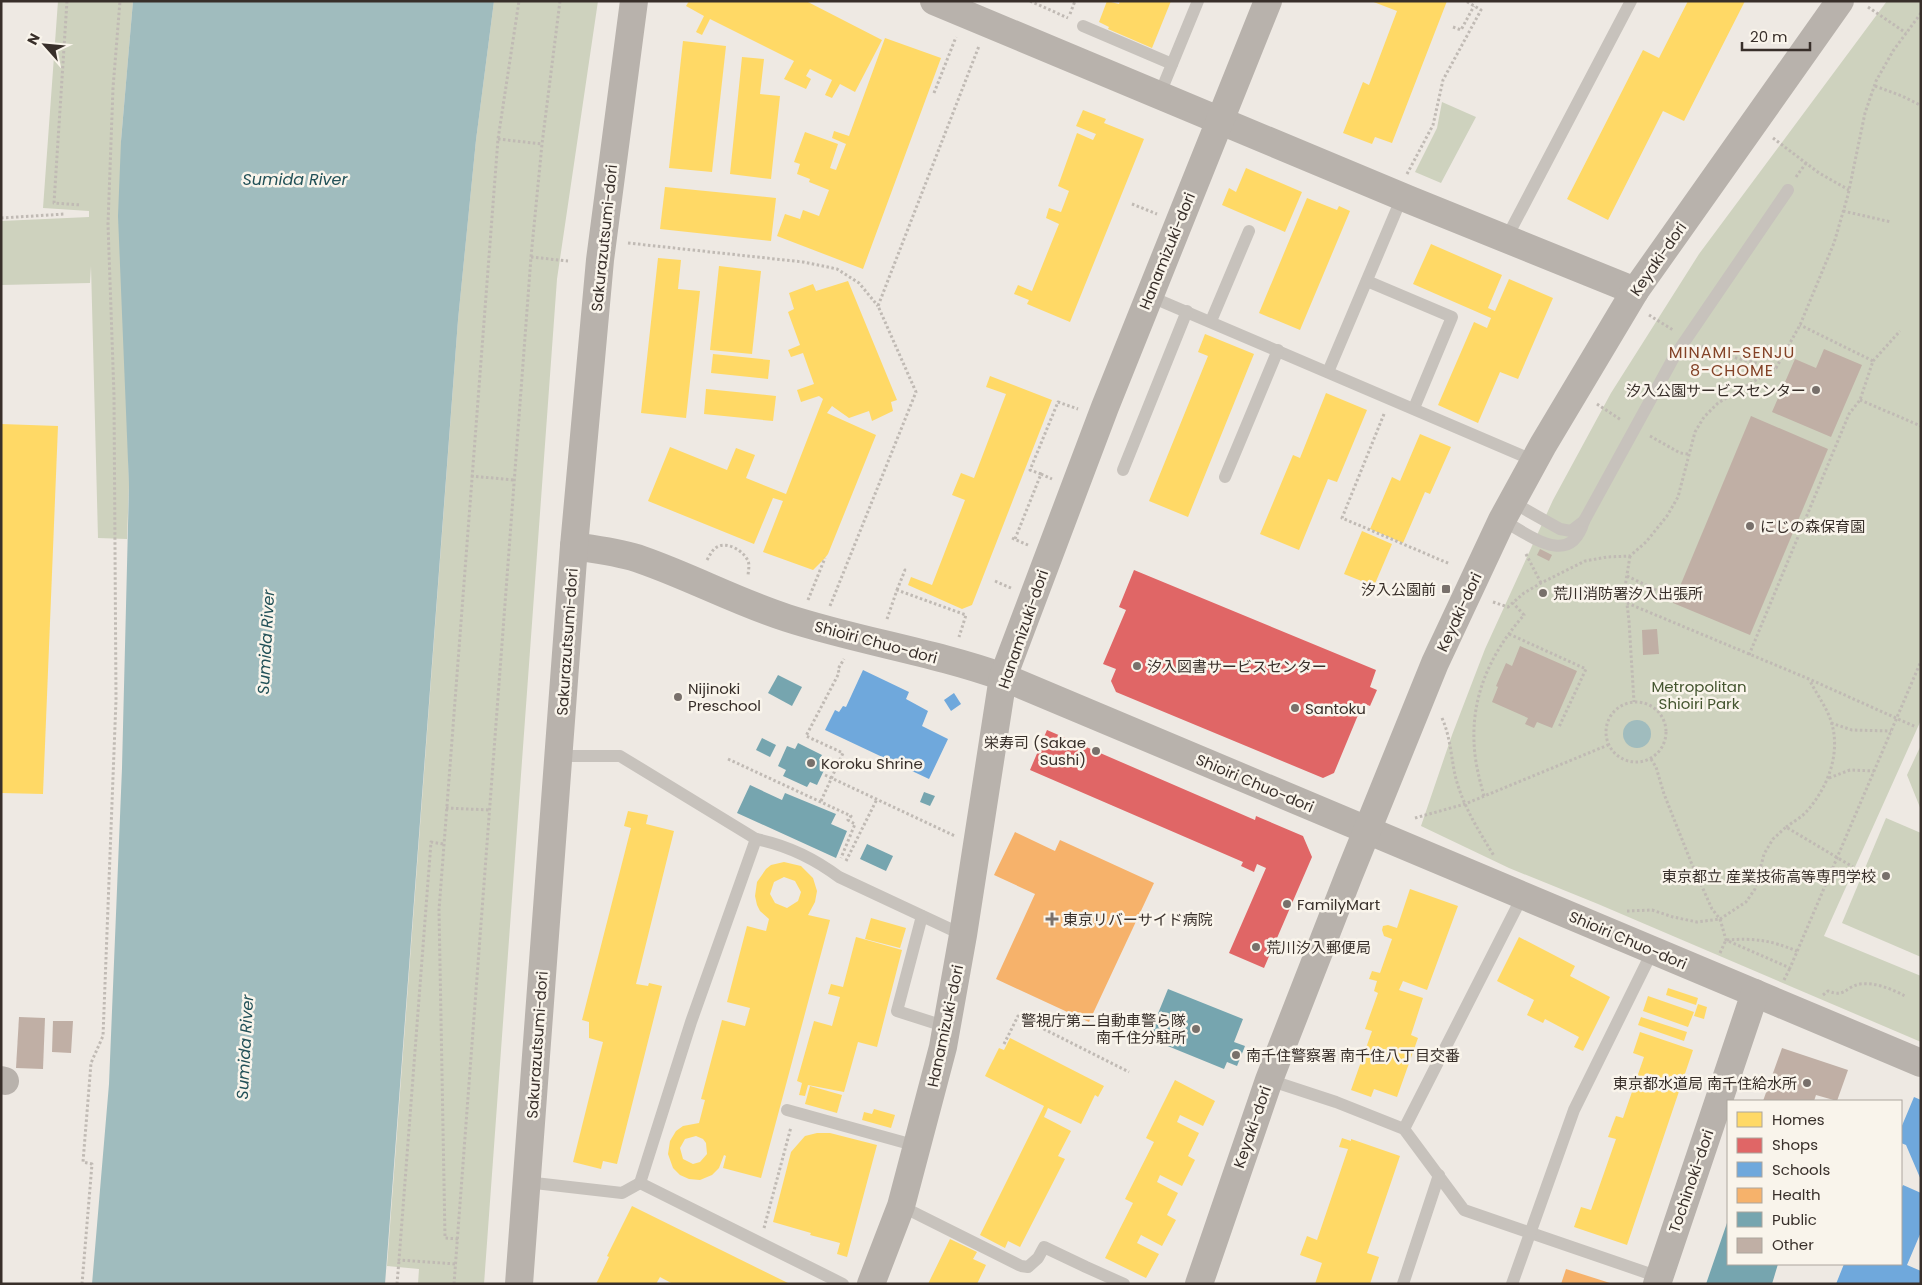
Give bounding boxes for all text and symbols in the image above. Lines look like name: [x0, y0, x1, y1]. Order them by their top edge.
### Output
north arrow: [20, 20, 70, 70]
scale bar: [1742, 20, 1810, 52]
text: 20 m: [1750, 26, 1788, 47]
text: N: [22, 30, 45, 48]
street label: Sakurazutsumi-dori: [586, 163, 622, 313]
water label: Sumida River: [243, 168, 348, 191]
street label: Hanamizuki-dori: [1134, 189, 1200, 313]
street label: Keyaki-dori: [1625, 218, 1691, 300]
district label: MINAMI-SENJU 8-CHOME: [1669, 341, 1795, 382]
place label: 汐入公園サービスセンター: [1626, 380, 1806, 401]
marker: 汐入公園サービスセンター: [1810, 384, 1822, 396]
place label: にじの森保育園: [1760, 516, 1865, 537]
marker: にじの森保育園: [1744, 520, 1756, 532]
street label: Hanamizuki-dori: [993, 567, 1053, 691]
street label: Sakurazutsumi-dori: [551, 568, 583, 716]
street label: Keyaki-dori: [1431, 569, 1487, 655]
place label: 汐入公園前: [1361, 579, 1436, 600]
marker: 汐入公園前: [1440, 583, 1452, 595]
place label: 荒川消防署汐入出張所: [1553, 583, 1703, 604]
marker: 荒川消防署汐入出張所: [1537, 587, 1549, 599]
water label: Sumida River: [252, 588, 280, 695]
street label: Shioiri Chuo-dori: [812, 616, 940, 668]
place label: 汐入図書サービスセンター: [1147, 656, 1327, 677]
marker: 汐入図書サービスセンター: [1131, 660, 1143, 672]
park label: Metropolitan Shioiri Park: [1651, 676, 1747, 714]
place label: Nijinoki Preschool: [688, 678, 761, 716]
marker: Nijinoki Preschool: [672, 691, 684, 703]
place label: Santoku: [1305, 698, 1366, 719]
marker: Santoku: [1289, 702, 1301, 714]
place label: 栄寿司 (Sakae Sushi): [984, 732, 1086, 770]
marker: 栄寿司 (Sakae Sushi): [1090, 745, 1102, 757]
street label: Shioiri Chuo-dori: [1193, 749, 1317, 817]
place label: Koroku Shrine: [821, 753, 923, 774]
marker: Koroku Shrine: [805, 757, 817, 769]
place label: 東京都立 産業技術高等専門学校: [1662, 866, 1876, 887]
marker: 東京都立 産業技術高等専門学校: [1880, 870, 1892, 882]
place label: FamilyMart: [1297, 894, 1380, 915]
marker: FamilyMart: [1281, 898, 1293, 910]
street label: Shioiri Chuo-dori: [1566, 906, 1690, 974]
place label: 東京リバーサイド病院: [1063, 909, 1213, 930]
marker: 東京リバーサイド病院: [1045, 912, 1059, 926]
place label: 荒川汐入郵便局: [1266, 937, 1371, 958]
marker: 荒川汐入郵便局: [1250, 941, 1262, 953]
street label: Hanamizuki-dori: [922, 963, 968, 1089]
street label: Sakurazutsumi-dori: [521, 971, 553, 1119]
water label: Sumida River: [231, 993, 259, 1100]
place label: 警視庁第二自動車警ら隊 南千住分駐所: [1021, 1010, 1186, 1048]
marker: 警視庁第二自動車警ら隊 南千住分駐所: [1190, 1023, 1202, 1035]
place label: 南千住警察署 南千住八丁目交番: [1246, 1045, 1460, 1066]
marker: 南千住警察署 南千住八丁目交番: [1230, 1049, 1242, 1061]
place label: 東京都水道局 南千住給水所: [1613, 1073, 1797, 1094]
marker: 東京都水道局 南千住給水所: [1801, 1077, 1813, 1089]
street label: Keyaki-dori: [1228, 1083, 1276, 1171]
legend: [1727, 1100, 1902, 1265]
text: Homes: [1772, 1109, 1825, 1130]
street label: Tochinoki-dori: [1663, 1127, 1719, 1235]
text: Shops: [1772, 1134, 1818, 1155]
text: Schools: [1772, 1159, 1830, 1180]
text: Health: [1772, 1184, 1821, 1205]
text: Public: [1772, 1209, 1817, 1230]
text: Other: [1772, 1234, 1814, 1255]

